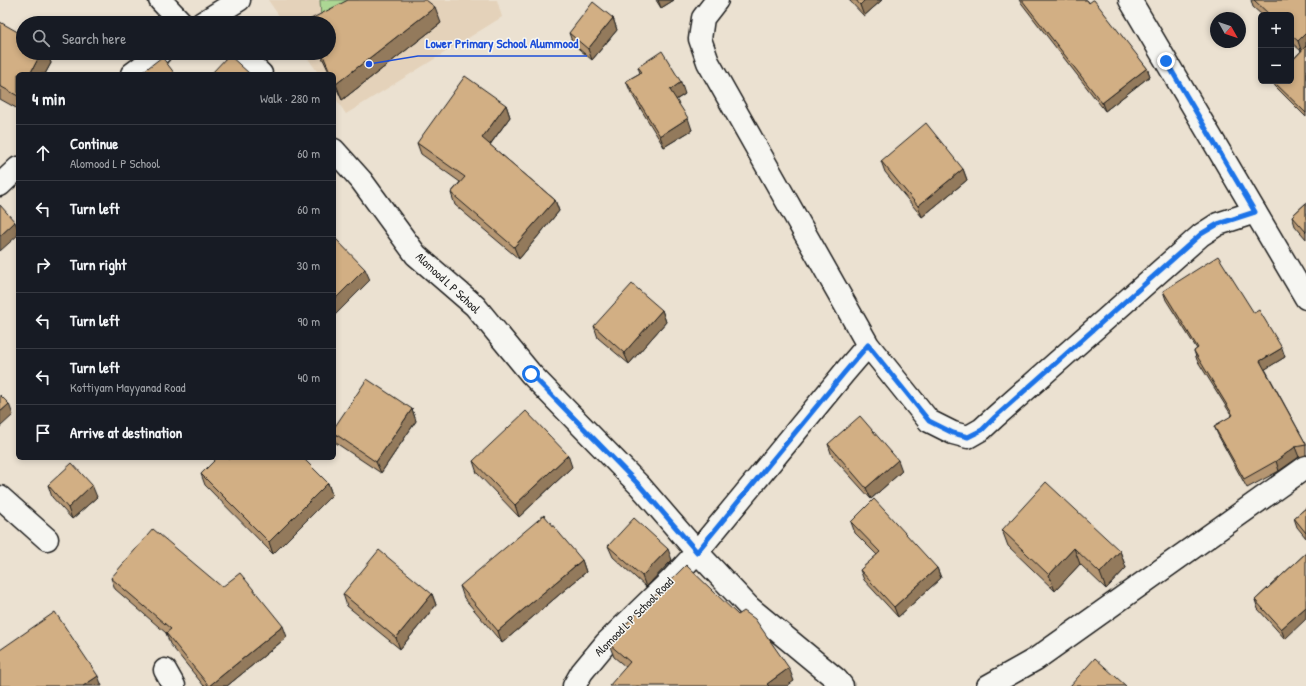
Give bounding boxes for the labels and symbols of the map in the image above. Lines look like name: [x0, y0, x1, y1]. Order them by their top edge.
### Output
north arrow: [1210, 12, 1246, 48]
callout: Lower Primary School Alummood: [418, 31, 587, 56]
text: Lower Primary School Alummood: [426, 34, 579, 53]
route end: [1157, 52, 1175, 70]
street label: Alomood L P School: [412, 248, 485, 318]
route start: [522, 365, 540, 383]
street label: Alomood L P School Road: [590, 573, 677, 660]

